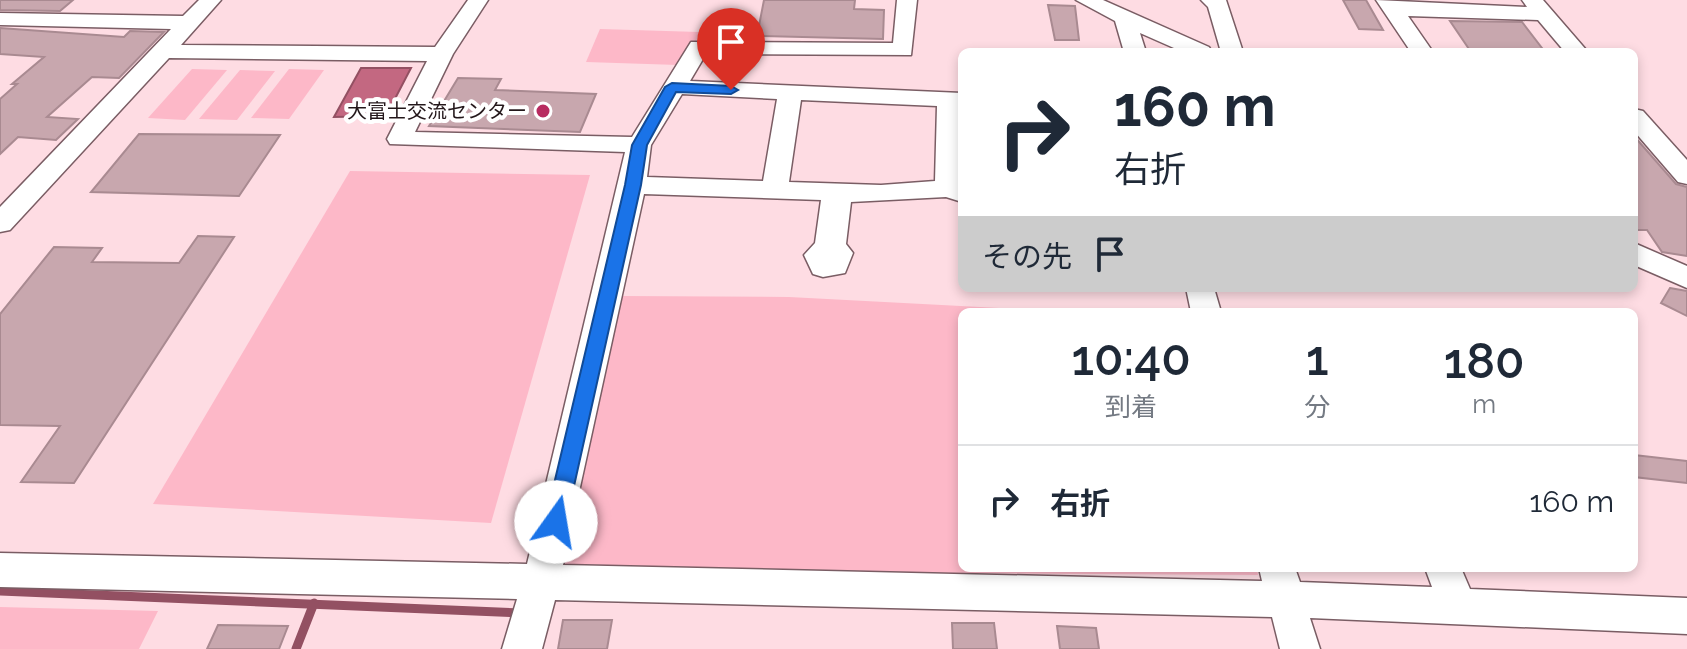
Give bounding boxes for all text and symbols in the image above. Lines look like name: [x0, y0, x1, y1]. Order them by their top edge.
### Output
pin: [697, 8, 765, 90]
icon: arrive: [709, 20, 753, 64]
text: 160 m: [1114, 73, 1276, 139]
icon: right: [982, 80, 1086, 184]
place label: 大富士交流センター: [347, 99, 527, 123]
marker: 大富士交流センター: [534, 102, 552, 120]
text: 右折: [1114, 148, 1186, 190]
icon: arrive: [1088, 232, 1132, 276]
text: その先: [982, 239, 1072, 274]
text: 10:40: [1071, 330, 1191, 386]
text: 1: [1306, 330, 1329, 386]
text: 180: [1444, 333, 1525, 389]
text: m: [1472, 389, 1496, 419]
text: 到着: [1105, 392, 1157, 422]
text: 分: [1304, 392, 1330, 422]
icon: right: [982, 479, 1026, 523]
position arrow: [514, 480, 598, 564]
text: 160 m: [1529, 484, 1614, 519]
text: 右折: [1050, 486, 1110, 521]

